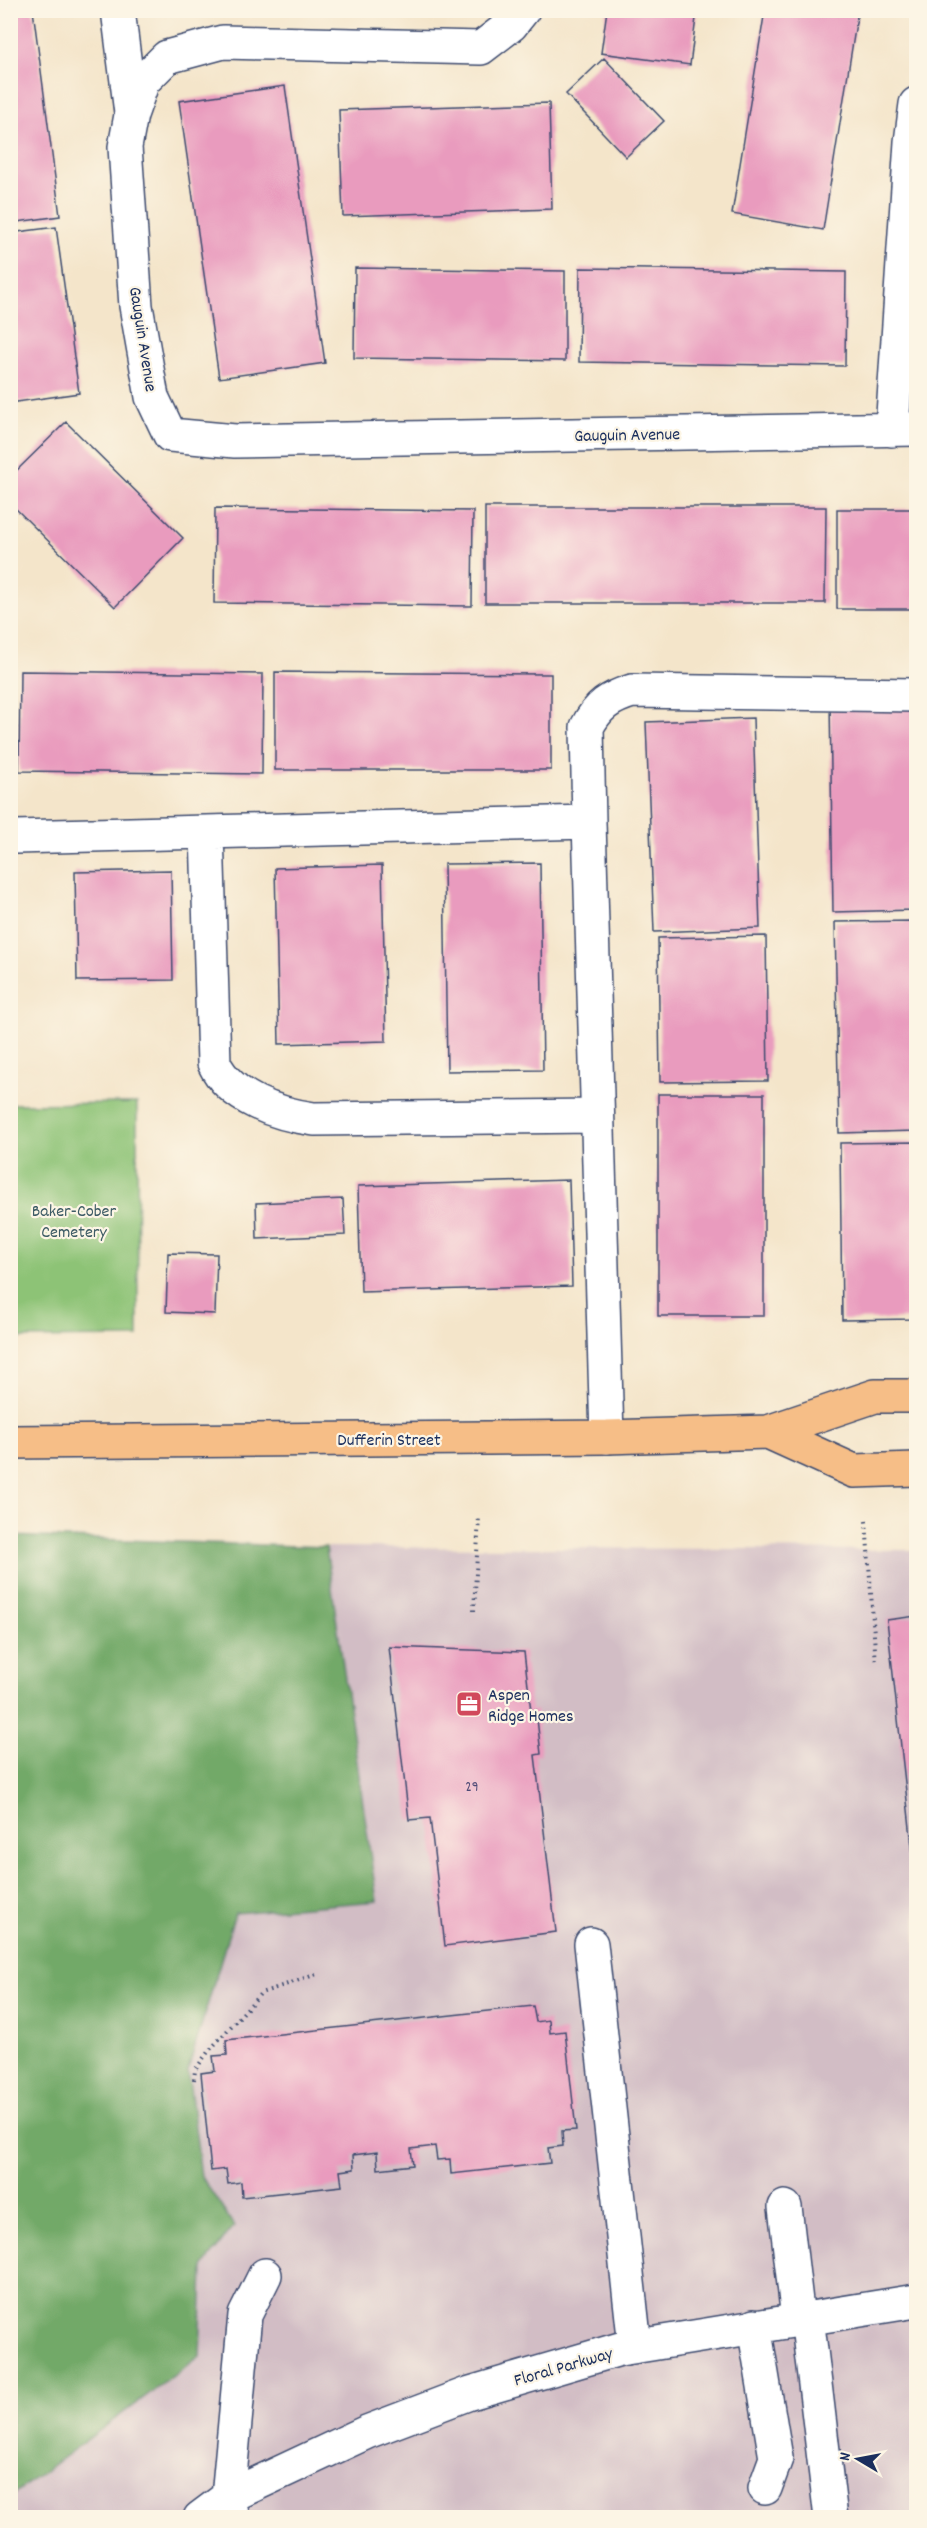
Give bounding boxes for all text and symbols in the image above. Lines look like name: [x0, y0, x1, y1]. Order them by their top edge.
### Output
street label: Gauguin Avenue: [121, 285, 162, 394]
street label: Gauguin Avenue: [574, 423, 680, 450]
park label: Baker-Cober Cemetery: [32, 1200, 117, 1246]
street label: Dufferin Street: [337, 1429, 441, 1454]
place label: Aspen Ridge Homes: [488, 1684, 574, 1730]
office icon: Aspen Ridge Homes: [454, 1689, 484, 1719]
house number: 29: [465, 1777, 479, 1799]
street label: Floral Parkway: [511, 2342, 617, 2394]
north arrow: [828, 2429, 888, 2489]
text: N: [834, 2451, 858, 2463]

